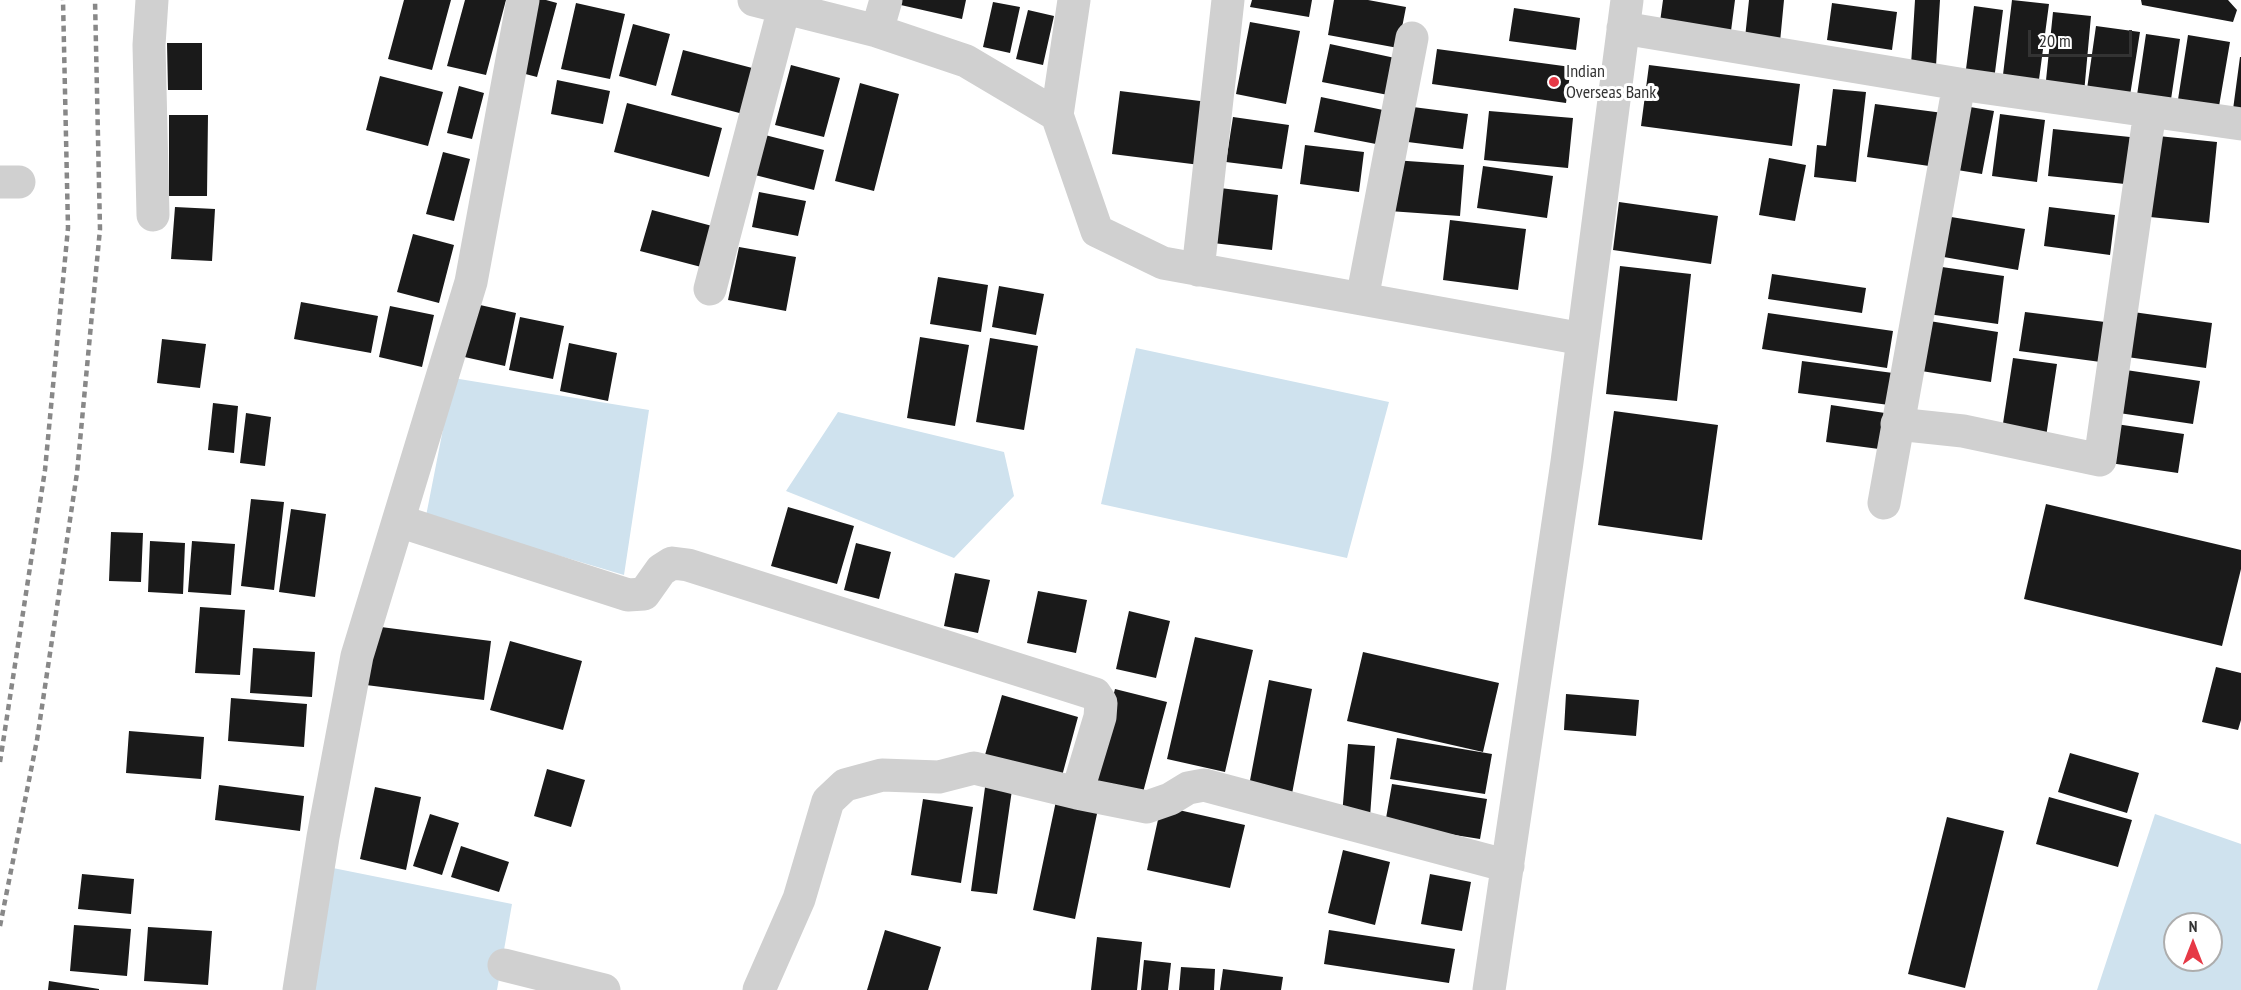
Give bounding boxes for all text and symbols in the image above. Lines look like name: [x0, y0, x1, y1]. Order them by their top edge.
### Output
scale bar: [2031, 18, 2134, 56]
text: 20 m: [2039, 29, 2071, 52]
place label: Indian Overseas Bank: [1566, 61, 1656, 104]
marker: Indian Overseas Bank: [1547, 75, 1561, 89]
north arrow: [2163, 912, 2223, 972]
text: N: [2189, 916, 2197, 936]

